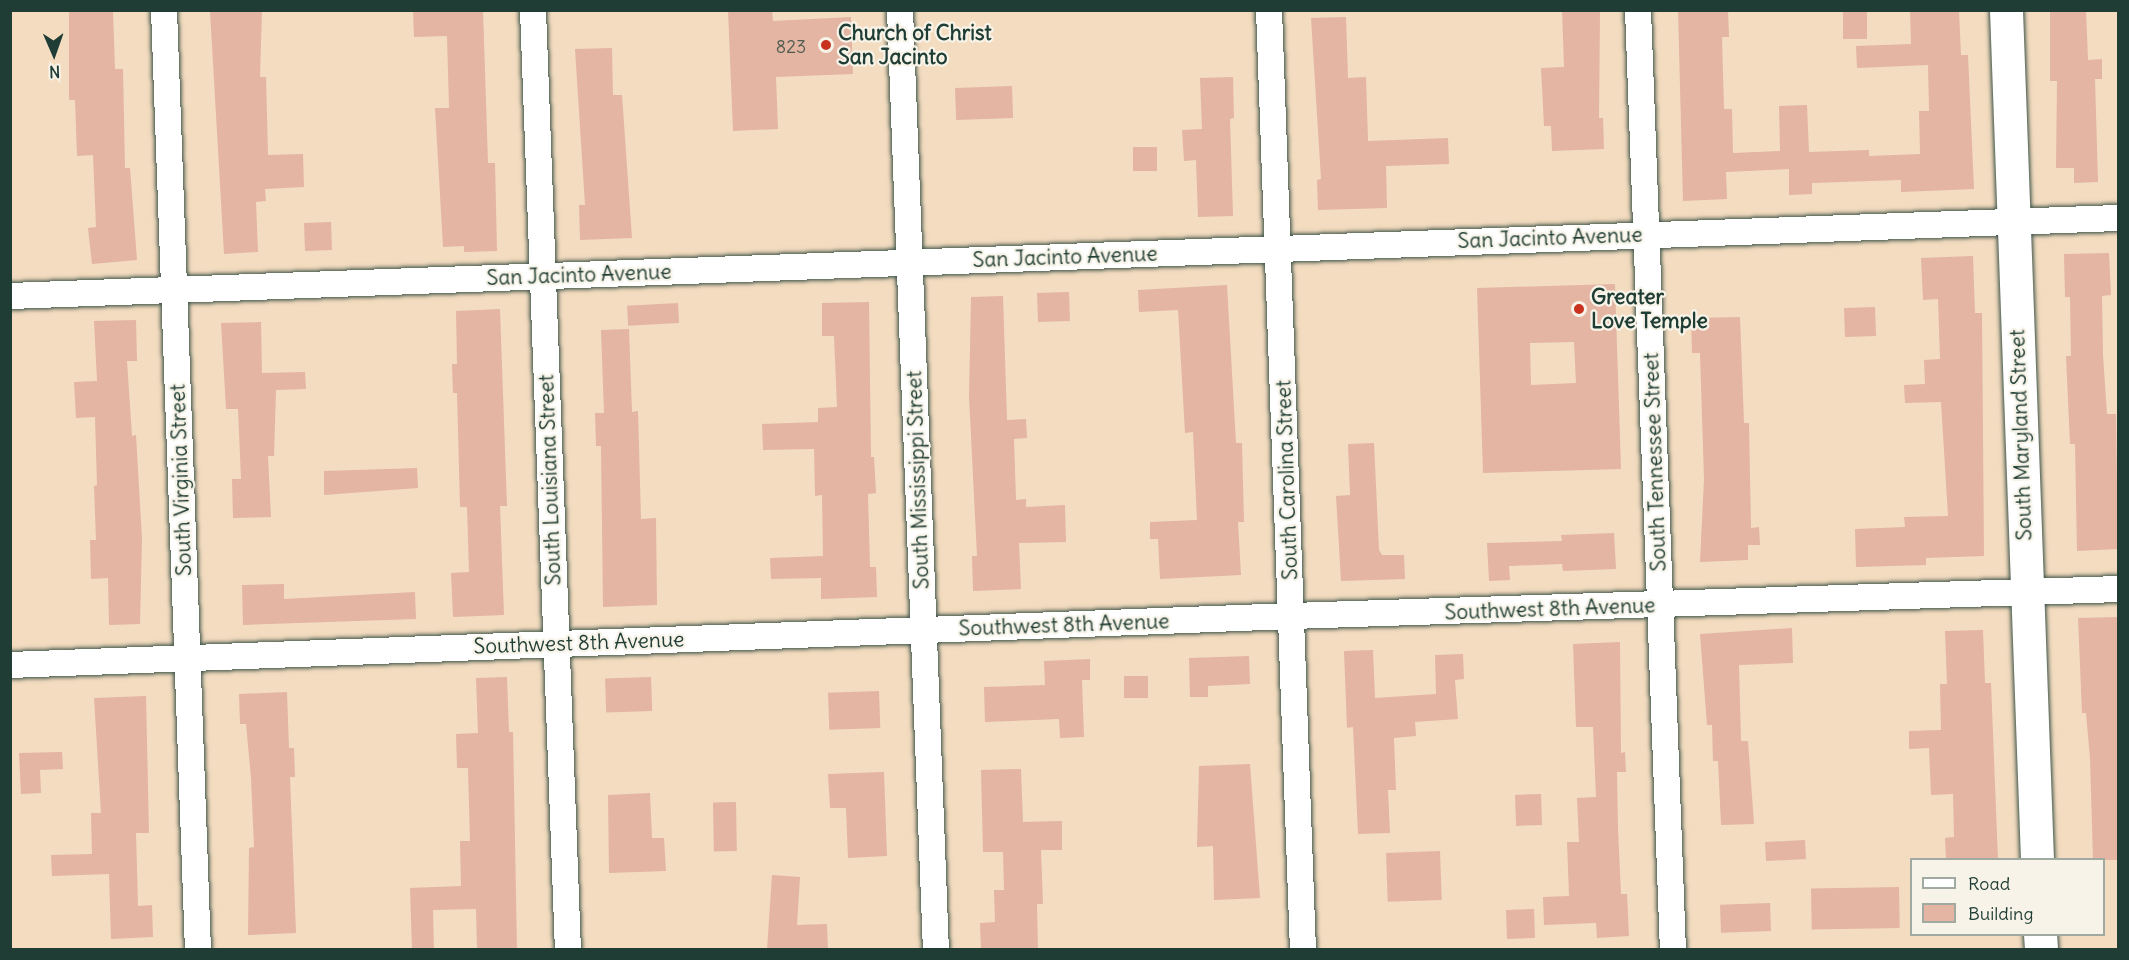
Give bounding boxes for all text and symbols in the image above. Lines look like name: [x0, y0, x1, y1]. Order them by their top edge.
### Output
place label: Church of Christ San Jacinto: [838, 20, 992, 70]
north arrow: [24, 24, 84, 84]
house number: 823: [776, 36, 806, 58]
marker: Church of Christ San Jacinto: [819, 38, 833, 52]
text: N: [49, 62, 61, 82]
street label: San Jacinto Avenue: [1457, 222, 1643, 254]
street label: San Jacinto Avenue: [972, 241, 1158, 273]
street label: San Jacinto Avenue: [486, 259, 672, 291]
place label: Greater Love Temple: [1591, 284, 1708, 334]
marker: Greater Love Temple: [1572, 302, 1586, 316]
street label: South Maryland Street: [2005, 329, 2037, 541]
street label: South Tennessee Street: [1639, 352, 1671, 572]
street label: South Mississippi Street: [902, 370, 934, 590]
street label: South Louisiana Street: [534, 374, 566, 586]
street label: South Carolina Street: [1271, 379, 1303, 581]
street label: South Virginia Street: [165, 383, 197, 577]
street label: Southwest 8th Avenue: [1444, 593, 1656, 625]
street label: Southwest 8th Avenue: [958, 609, 1170, 641]
street label: Southwest 8th Avenue: [473, 627, 685, 659]
legend: [1910, 858, 2105, 936]
text: Road: [1968, 872, 2010, 895]
text: Building: [1968, 902, 2033, 925]

